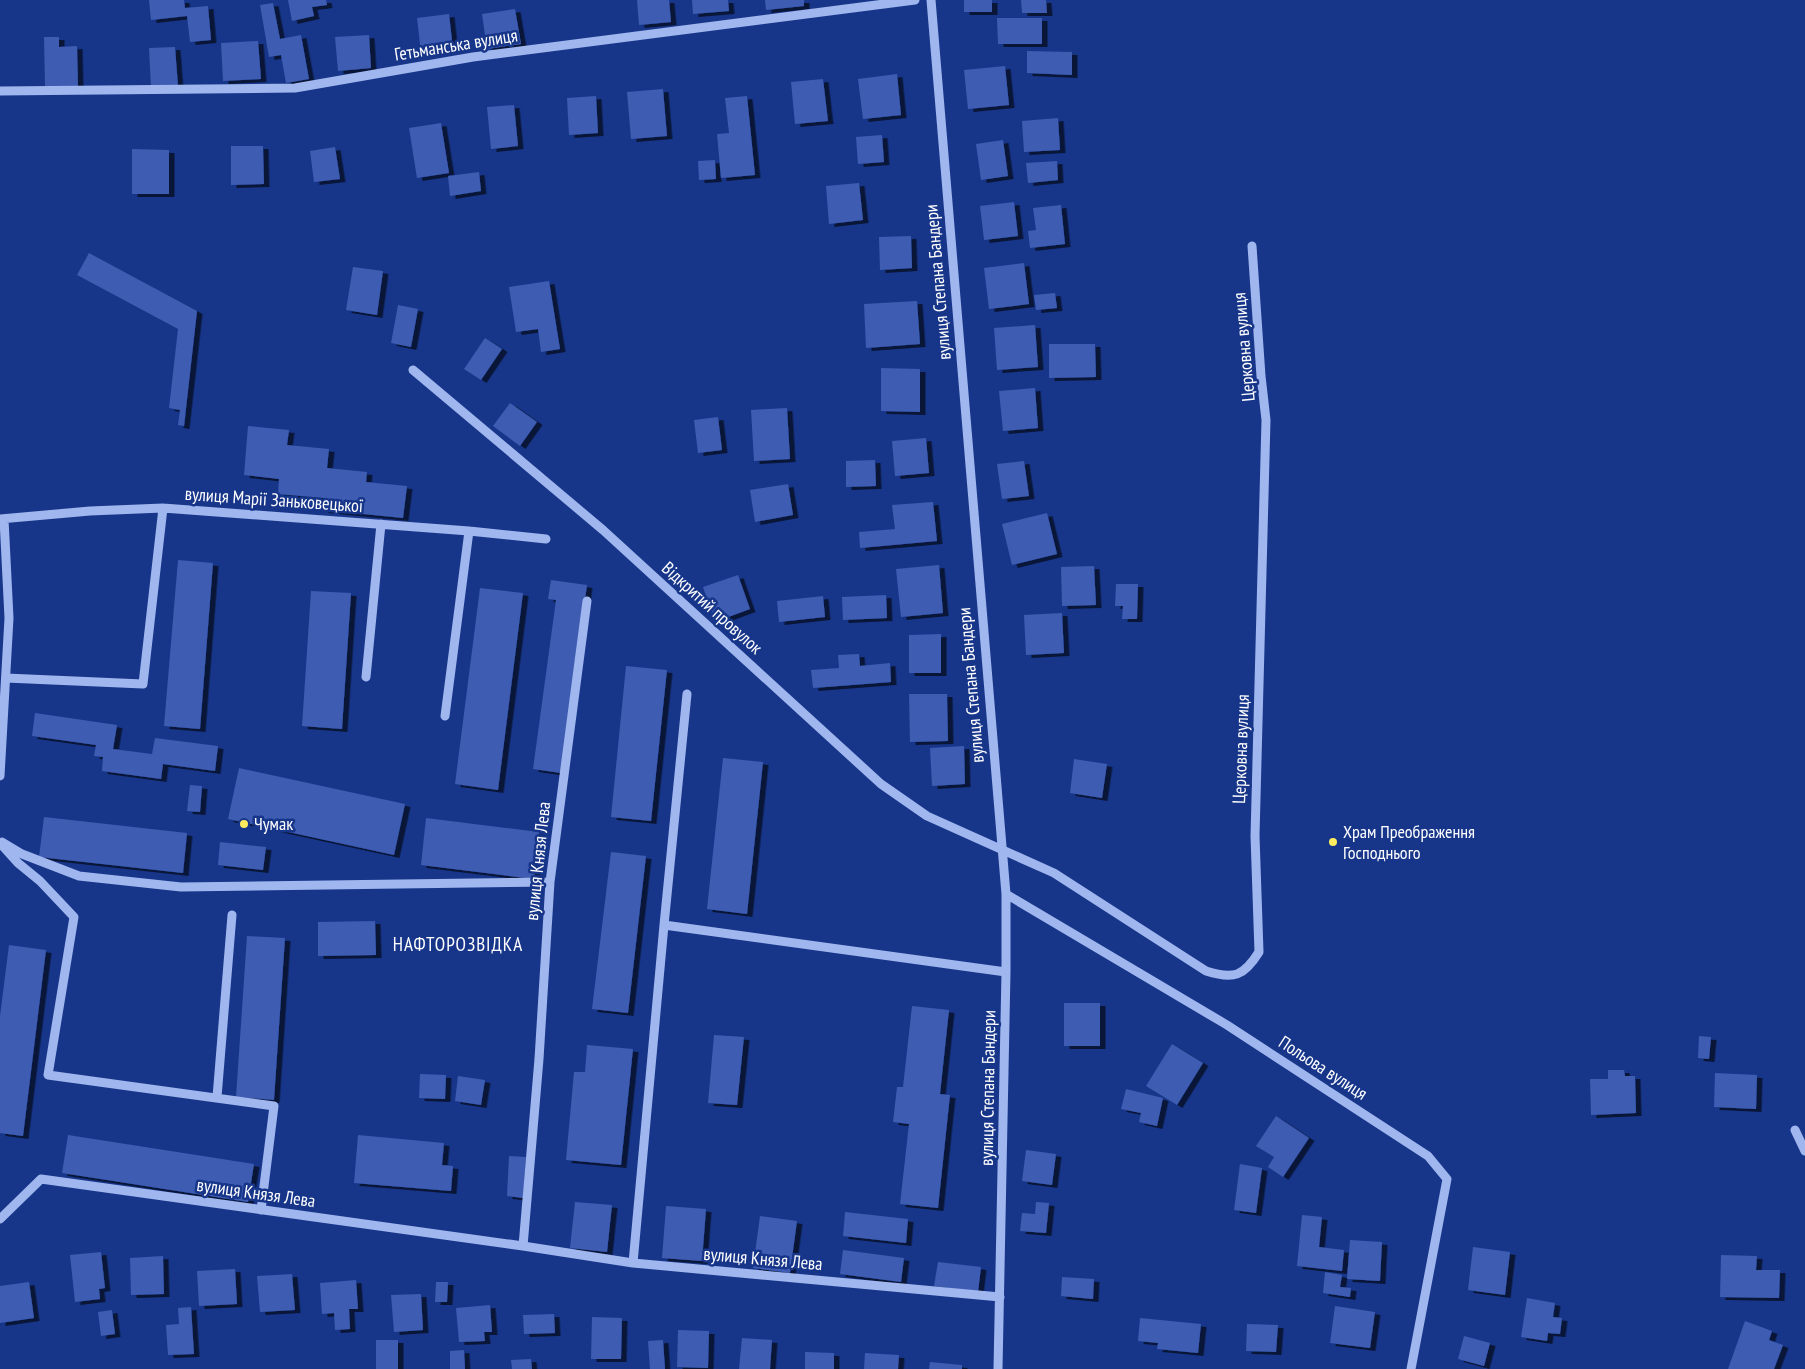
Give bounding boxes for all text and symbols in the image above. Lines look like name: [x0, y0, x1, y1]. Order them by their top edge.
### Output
street label: Гетьманська вулиця: [393, 23, 519, 66]
street label: вулиця Степана Бандери: [919, 203, 956, 361]
street label: Церковна вулиця: [1227, 291, 1260, 403]
street label: вулиця Марії Заньковецької: [184, 482, 364, 517]
street label: Відкритий провулок: [657, 556, 767, 659]
street label: вулиця Степана Бандери: [952, 606, 989, 764]
street label: Церковна вулиця: [1227, 694, 1254, 804]
street label: вулиця Князя Лева: [520, 800, 555, 922]
place label: Чумак: [254, 812, 293, 835]
marker: Чумак: [238, 818, 250, 830]
place label: Храм Преображення Господнього: [1343, 820, 1475, 864]
marker: Храм Преображення Господнього: [1327, 836, 1339, 848]
district label: НАФТОРОЗВІДКА: [393, 932, 523, 956]
street label: вулиця Степана Бандери: [975, 1010, 1000, 1166]
street label: Польова вулиця: [1275, 1030, 1372, 1105]
street label: вулиця Князя Лева: [195, 1173, 317, 1212]
street label: вулиця Князя Лева: [703, 1242, 824, 1275]

